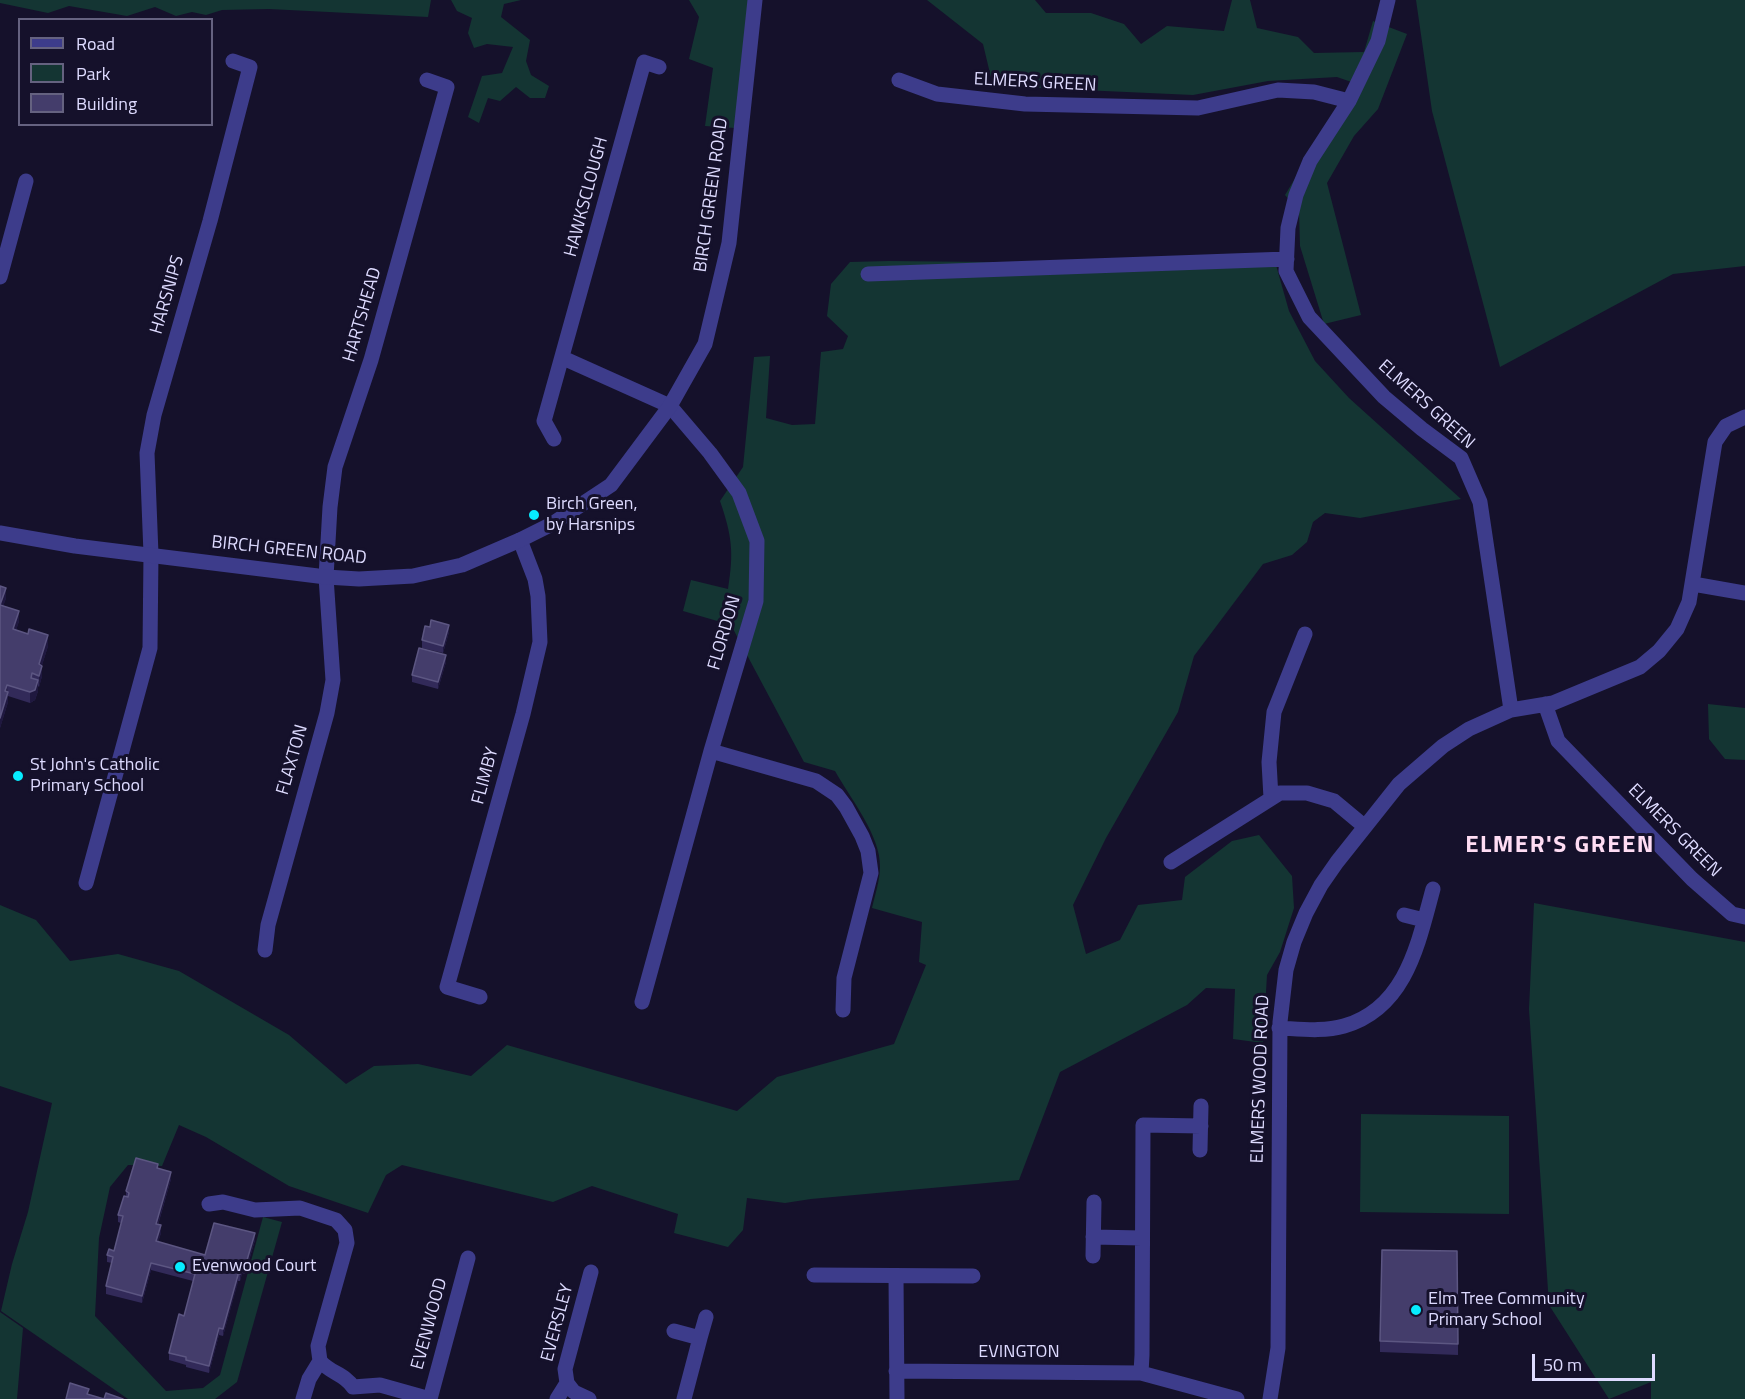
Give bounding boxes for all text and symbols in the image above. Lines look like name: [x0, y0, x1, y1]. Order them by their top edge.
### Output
legend: [18, 18, 213, 126]
text: Road: [76, 30, 115, 57]
text: Park: [76, 60, 110, 87]
street label: ELMERS GREEN: [973, 69, 1097, 97]
text: Building: [76, 90, 137, 117]
street label: BIRCH GREEN ROAD: [690, 116, 734, 274]
street label: HAWKSCLOUGH: [561, 135, 613, 259]
street label: HARSNIPS: [146, 253, 190, 337]
street label: HARTSHEAD: [339, 265, 387, 365]
street label: ELMERS GREEN: [1373, 356, 1479, 454]
place label: Birch Green, by Harsnips: [546, 494, 638, 536]
marker: Birch Green, by Harsnips: [527, 508, 541, 522]
street label: BIRCH GREEN ROAD: [210, 532, 368, 570]
street label: FLORDON: [704, 593, 746, 673]
street label: FLAXTON: [273, 722, 313, 798]
street label: FLIMBY: [468, 745, 504, 807]
place label: St John's Catholic Primary School: [30, 755, 160, 798]
marker: St John's Catholic Primary School: [11, 769, 25, 783]
street label: ELMERS GREEN: [1623, 780, 1725, 882]
district label: ELMER'S GREEN: [1465, 832, 1655, 860]
street label: ELMERS WOOD ROAD: [1247, 994, 1275, 1164]
place label: Evenwood Court: [192, 1256, 316, 1278]
marker: Evenwood Court: [173, 1260, 187, 1274]
street label: EVENWOOD: [407, 1276, 453, 1372]
street label: EVERSLEY: [537, 1282, 579, 1364]
place label: Elm Tree Community Primary School: [1428, 1289, 1585, 1332]
marker: Elm Tree Community Primary School: [1409, 1303, 1423, 1317]
street label: EVINGTON: [978, 1342, 1060, 1364]
scale bar: [1535, 1342, 1658, 1380]
text: 50 m: [1543, 1351, 1582, 1378]

